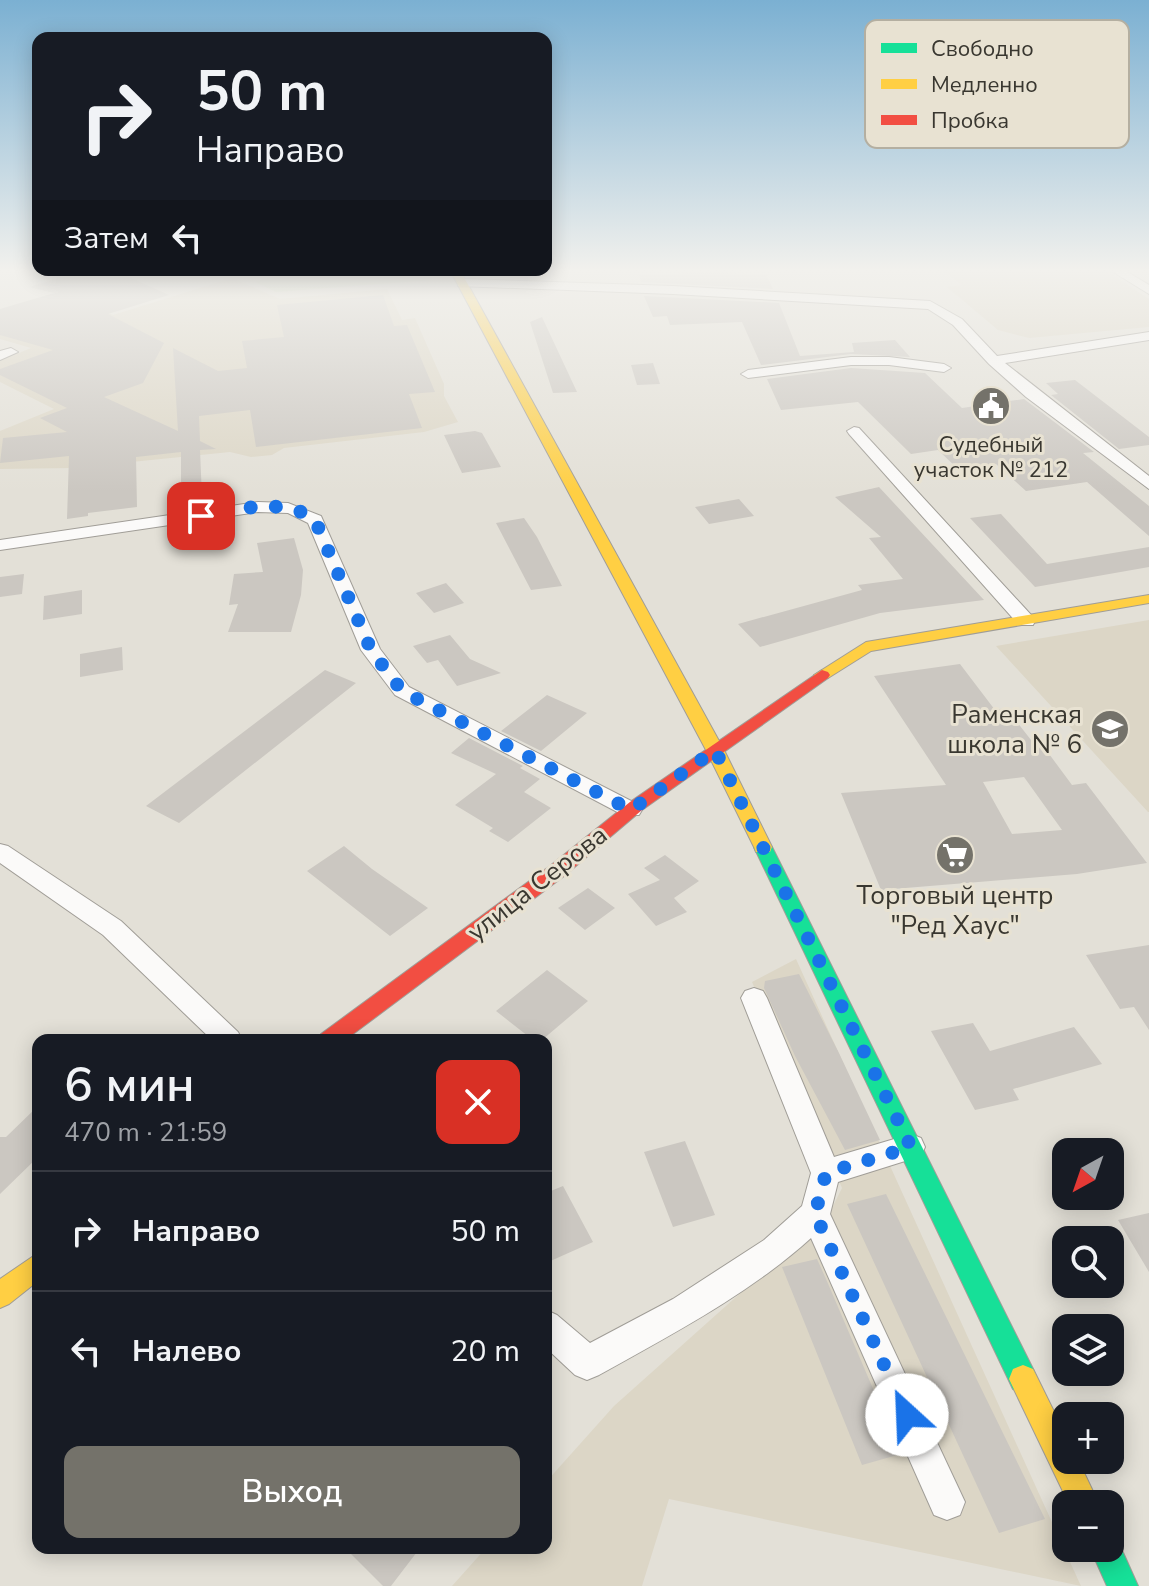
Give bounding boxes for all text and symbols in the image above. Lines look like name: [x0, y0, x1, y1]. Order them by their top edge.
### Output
legend: [865, 20, 1129, 148]
text: Свободно: [931, 34, 1034, 64]
text: 50 m: [196, 53, 327, 130]
icon: right: [64, 64, 168, 168]
text: Медленно: [931, 70, 1038, 100]
text: Пробка: [931, 106, 1009, 136]
text: Направо: [196, 126, 345, 175]
icon: left: [165, 216, 209, 260]
text: Затем: [64, 218, 149, 259]
public building icon: Судебный участок № 212: [970, 385, 1012, 427]
place label: Судебный участок № 212: [914, 430, 1068, 485]
pin: [167, 482, 235, 550]
icon: arrive: [179, 494, 223, 538]
place label: Раменская школа № 6: [947, 697, 1082, 762]
school or university icon: Раменская школа № 6: [1089, 708, 1131, 750]
street label: улица Серова: [460, 818, 615, 949]
supermarket icon: Торговый центр "Ред Хаус": [934, 834, 976, 876]
place label: Торговый центр "Ред Хаус": [857, 878, 1053, 943]
text: 6 мин: [64, 1052, 195, 1118]
button: close: [436, 1060, 520, 1144]
text: 470 m · 21:59: [64, 1115, 227, 1150]
north arrow: [1052, 1138, 1124, 1210]
map controls: [1052, 1138, 1124, 1562]
icon: right: [64, 1209, 108, 1253]
text: Направо: [132, 1211, 260, 1252]
text: 50 m: [451, 1211, 520, 1252]
button: search: [1052, 1226, 1124, 1298]
button: layers: [1052, 1314, 1124, 1386]
icon: left: [64, 1329, 108, 1373]
text: Налево: [132, 1331, 241, 1372]
text: 20 m: [451, 1331, 520, 1372]
position arrow: [865, 1373, 949, 1457]
button: +: [1052, 1402, 1124, 1474]
button: Выход: [64, 1446, 520, 1538]
button: −: [1052, 1490, 1124, 1562]

